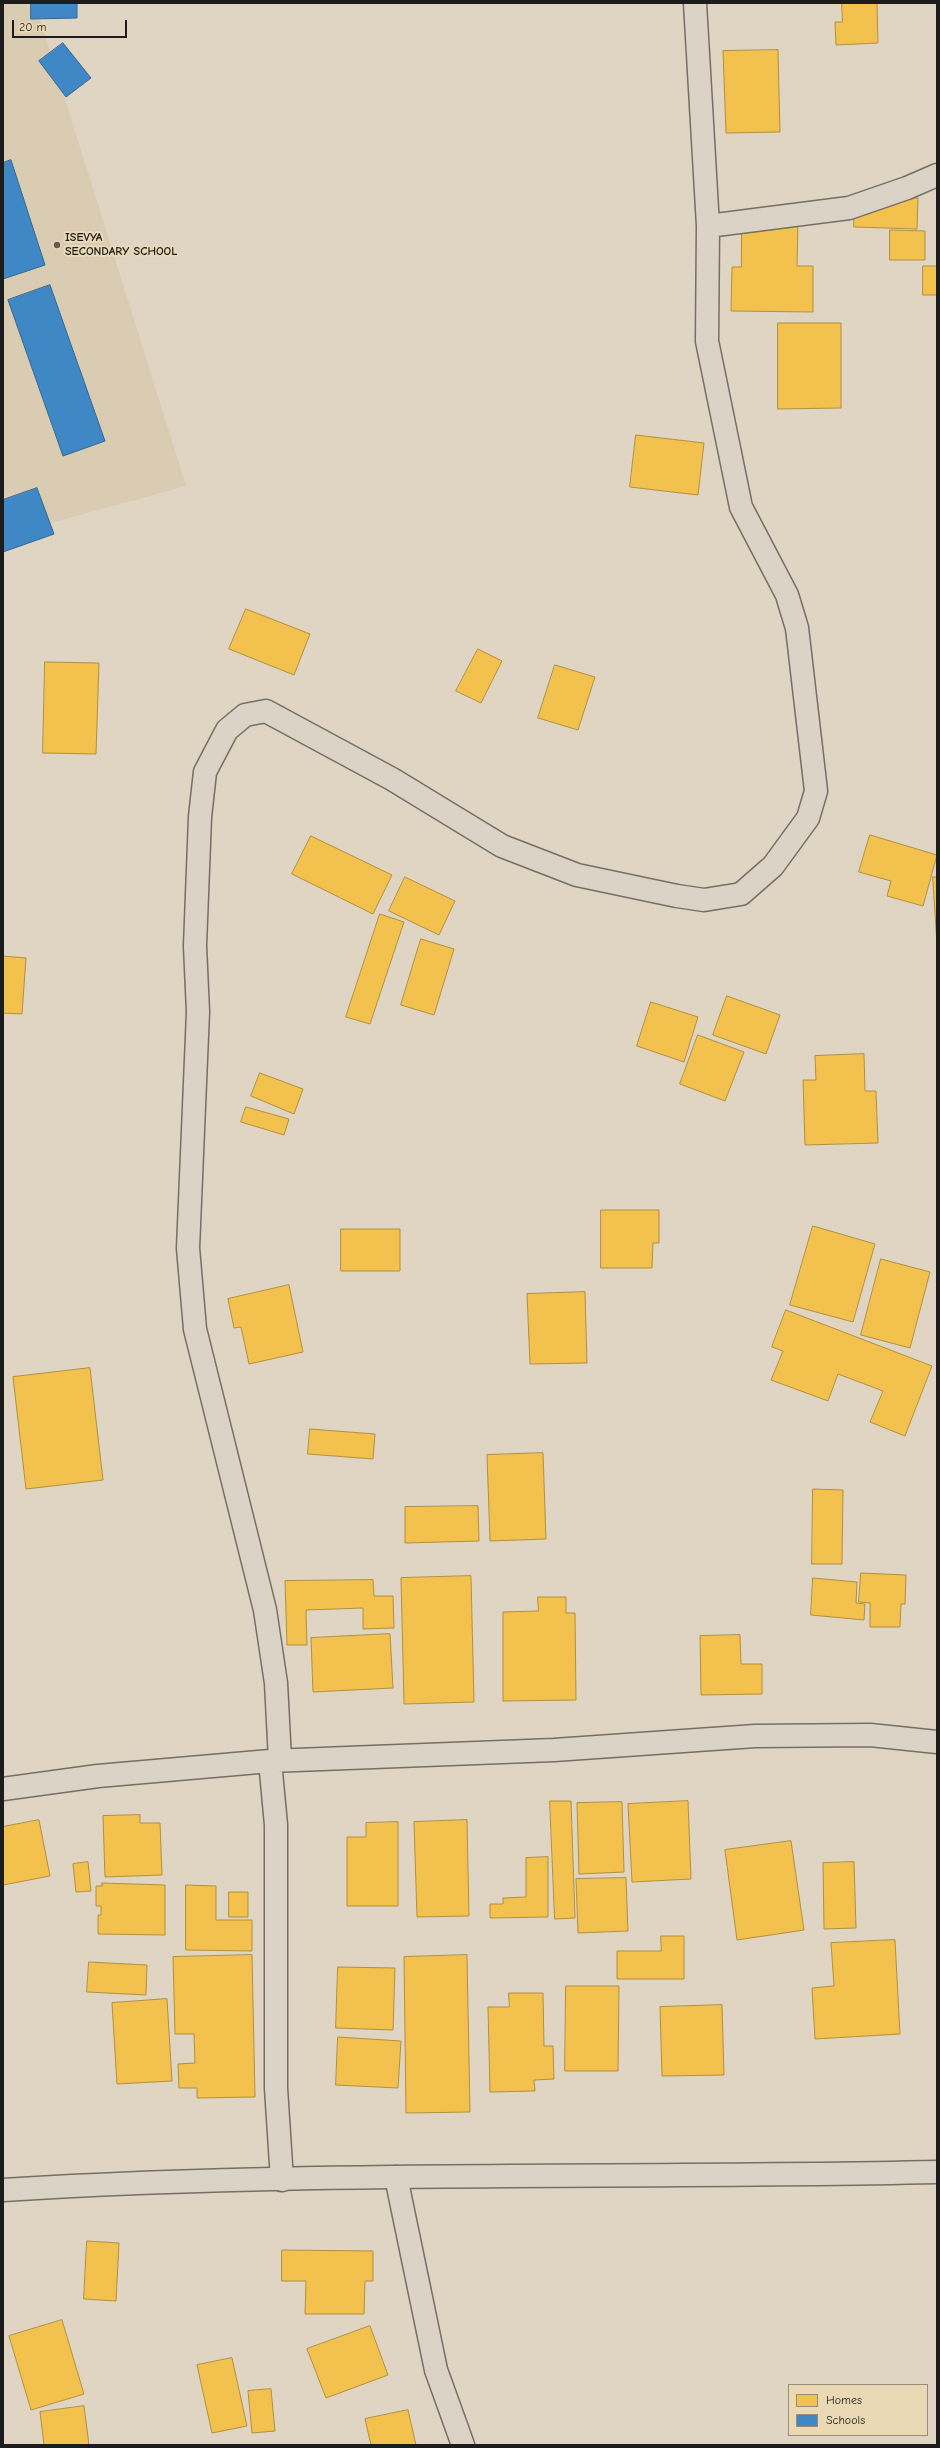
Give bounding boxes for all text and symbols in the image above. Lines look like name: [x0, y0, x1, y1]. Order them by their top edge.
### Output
scale bar: [14, 12, 129, 38]
text: 20 m: [19, 20, 47, 34]
place label: ISEVYA SECONDARY SCHOOL: [65, 231, 177, 259]
marker: ISEVYA SECONDARY SCHOOL: [52, 240, 62, 250]
legend: [788, 2384, 928, 2436]
text: Homes: [826, 2393, 862, 2407]
text: Schools: [826, 2413, 865, 2427]

